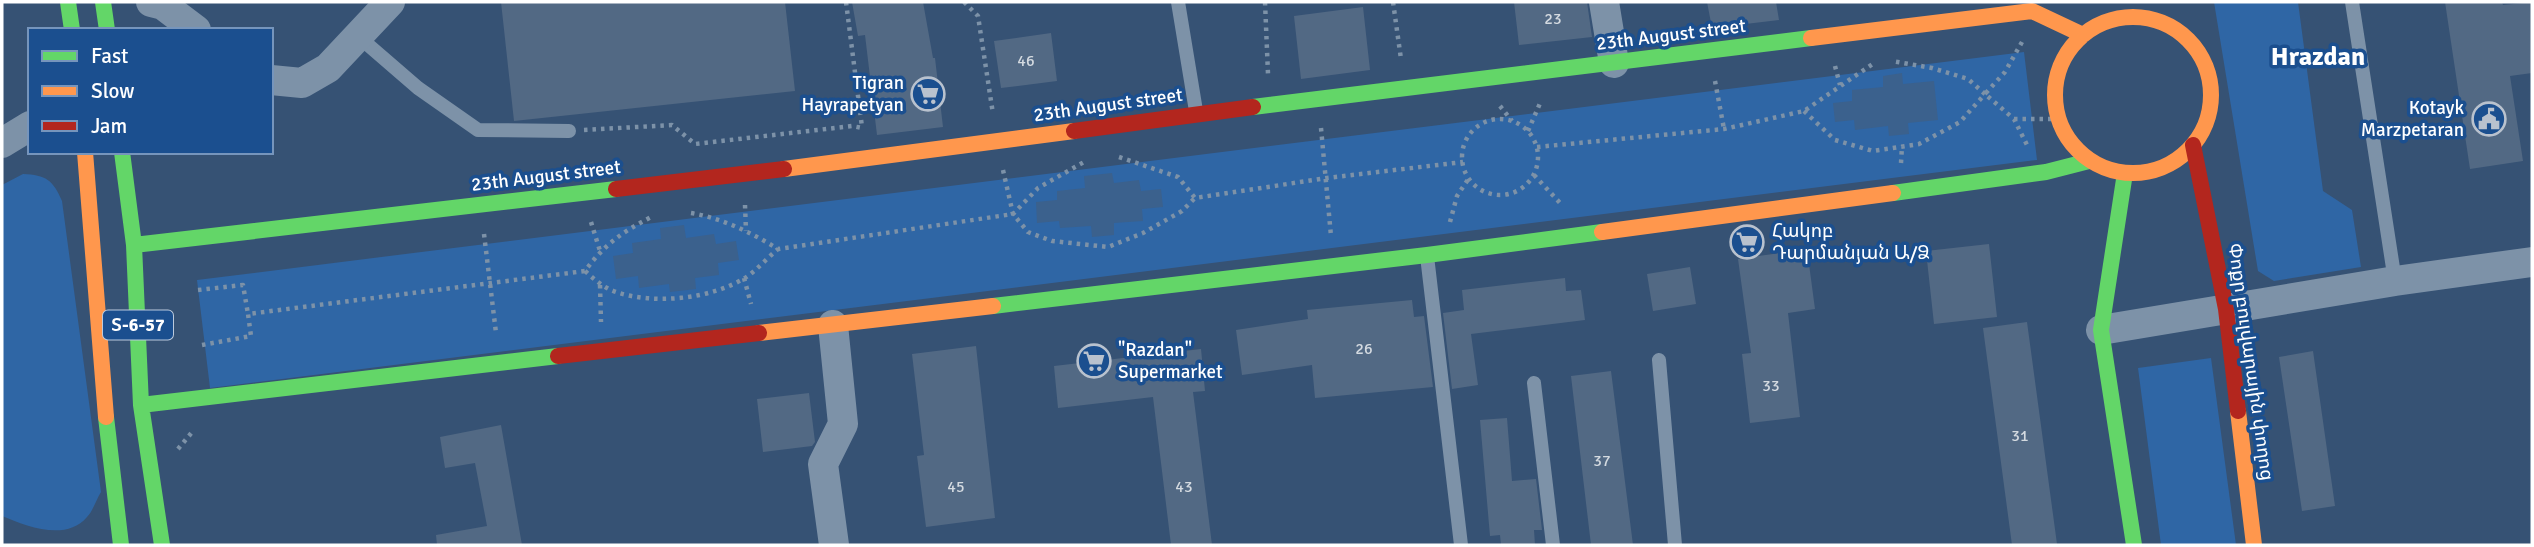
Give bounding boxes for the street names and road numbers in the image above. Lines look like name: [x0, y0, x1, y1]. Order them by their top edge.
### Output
street label: 23th August street: [1595, 14, 1747, 56]
street label: 23th August street: [1032, 83, 1184, 127]
street label: 23th August street: [470, 155, 622, 197]
street label: Փոքր բուլվարային փողոց: [2222, 242, 2280, 482]
road number: Տ-6-57: [103, 310, 173, 340]

